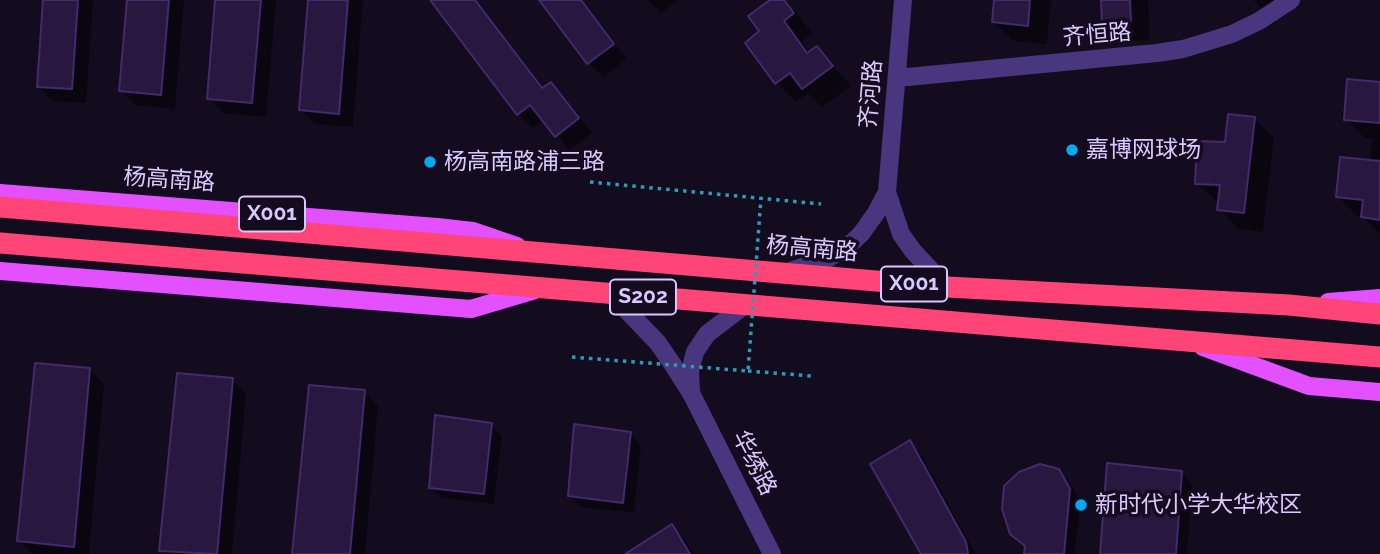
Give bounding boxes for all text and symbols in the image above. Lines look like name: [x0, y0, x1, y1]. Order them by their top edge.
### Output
street label: 齐恒路: [1061, 18, 1133, 52]
street label: 齐河路: [854, 58, 888, 130]
place label: 嘉博网球场: [1086, 136, 1201, 164]
marker: 嘉博网球场: [1064, 142, 1080, 158]
place label: 杨高南路浦三路: [444, 148, 605, 176]
marker: 杨高南路浦三路: [422, 154, 438, 170]
street label: 杨高南路: [122, 163, 216, 197]
road number: X001: [239, 196, 305, 232]
street label: 杨高南路: [765, 231, 859, 267]
road number: X001: [881, 266, 947, 302]
road number: S202: [610, 280, 676, 314]
street label: 华绣路: [726, 426, 782, 500]
place label: 新时代小学大华校区: [1095, 491, 1302, 519]
marker: 新时代小学大华校区: [1073, 497, 1089, 513]

